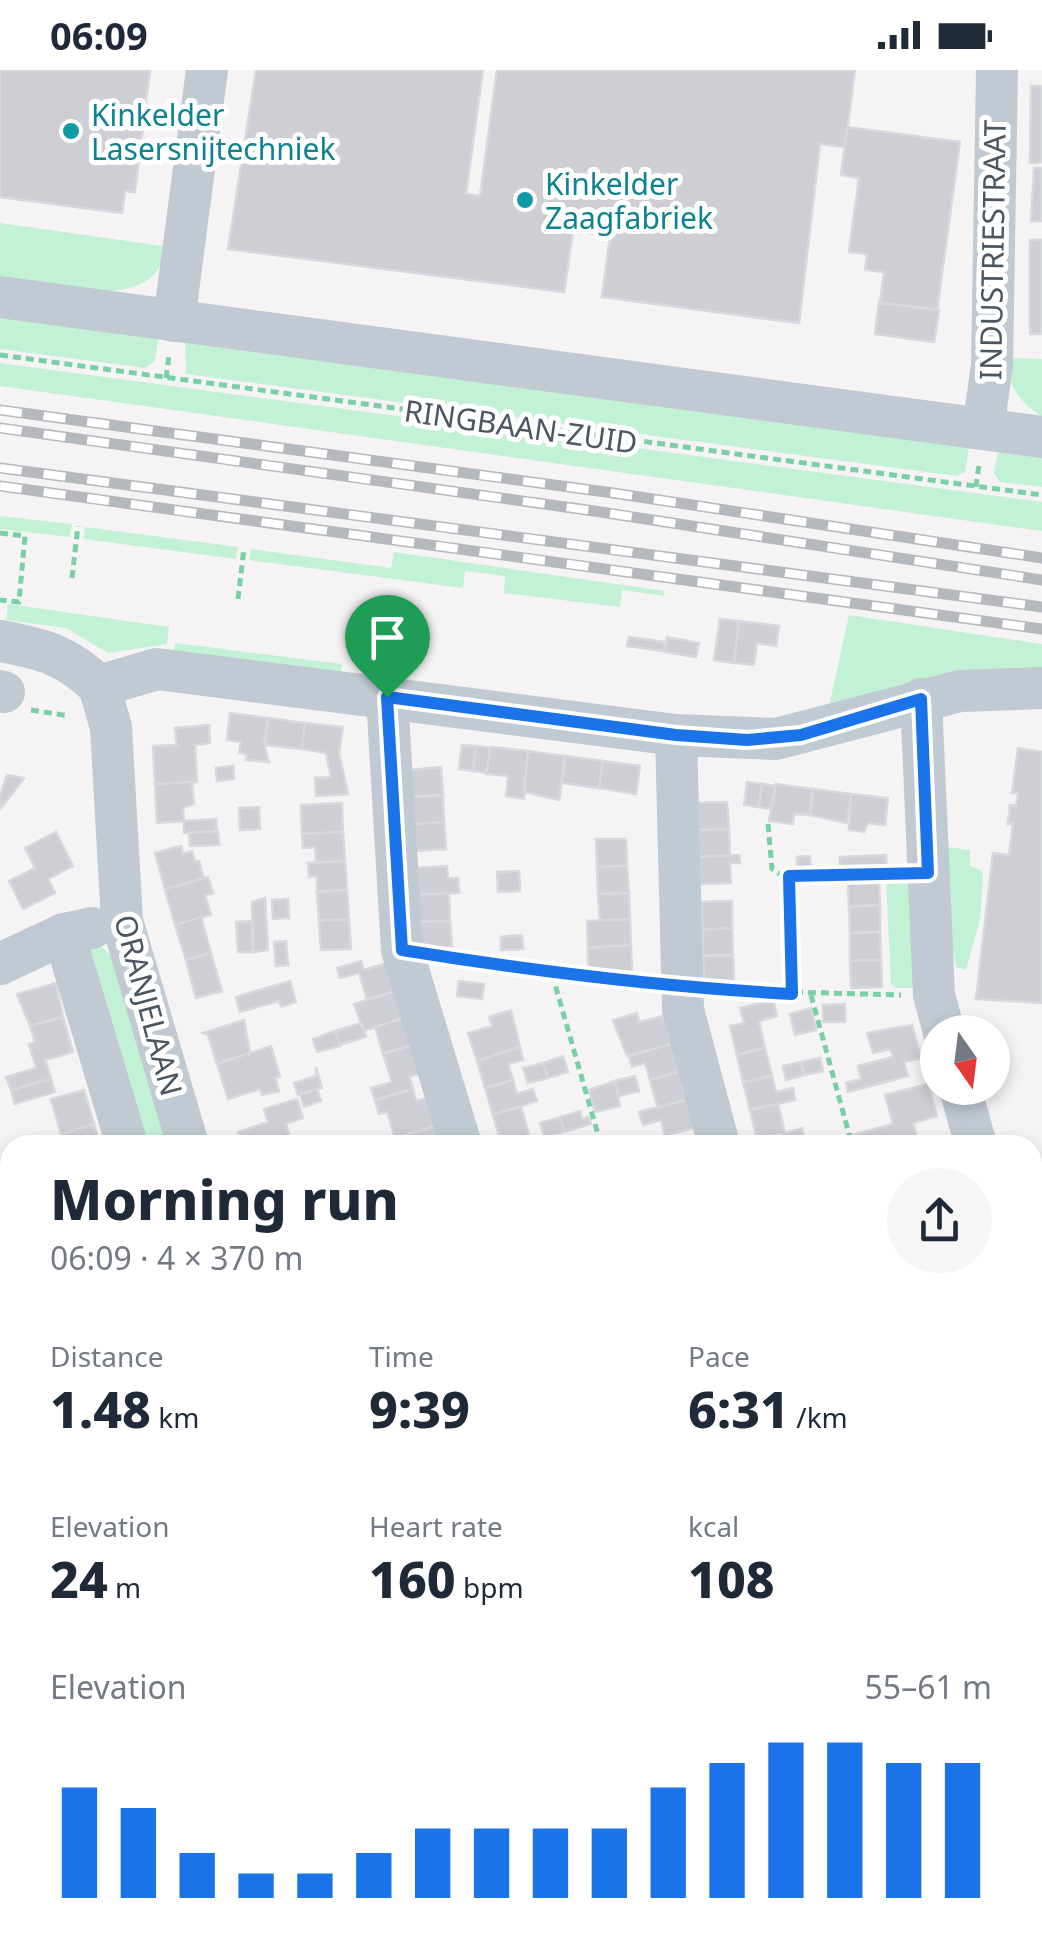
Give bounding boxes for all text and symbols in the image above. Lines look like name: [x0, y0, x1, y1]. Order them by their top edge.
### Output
text: 06:09: [50, 9, 148, 61]
place label: Kinkelder Lasersnijtechniek: [91, 94, 336, 169]
street label: INDUSTRIESTRAAT: [969, 119, 1015, 380]
marker: Kinkelder Lasersnijtechniek: [60, 120, 82, 142]
place label: Kinkelder Zaagfabriek: [545, 163, 713, 238]
marker: Kinkelder Zaagfabriek: [514, 189, 536, 211]
street label: RINGBAAN-ZUID: [402, 389, 640, 463]
pin: [345, 595, 430, 698]
icon: arrive: [360, 610, 415, 665]
street label: ORANJELAAN: [105, 910, 193, 1100]
north arrow: [920, 1015, 1010, 1105]
map controls: [920, 1015, 1010, 1105]
text: Morning run: [50, 1161, 399, 1236]
button: share: [887, 1168, 992, 1273]
text: 06:09 · 4 × 370 m: [50, 1236, 303, 1279]
text: Distance: [50, 1337, 163, 1375]
text: Time: [369, 1337, 434, 1375]
text: Pace: [688, 1337, 750, 1375]
text: 1.48: [50, 1375, 151, 1443]
text: 9:39: [369, 1375, 470, 1443]
text: 6:31: [688, 1375, 789, 1443]
text: km: [151, 1398, 199, 1436]
text: /km: [789, 1398, 848, 1436]
text: Elevation: [50, 1507, 170, 1545]
text: Heart rate: [369, 1507, 503, 1545]
text: kcal: [688, 1507, 739, 1545]
text: 24: [50, 1545, 108, 1613]
text: 160: [369, 1545, 456, 1613]
text: 108: [688, 1545, 775, 1613]
text: m: [108, 1568, 141, 1606]
text: bpm: [456, 1568, 524, 1606]
text: Elevation: [50, 1665, 187, 1708]
text: 55–61 m: [865, 1665, 992, 1708]

